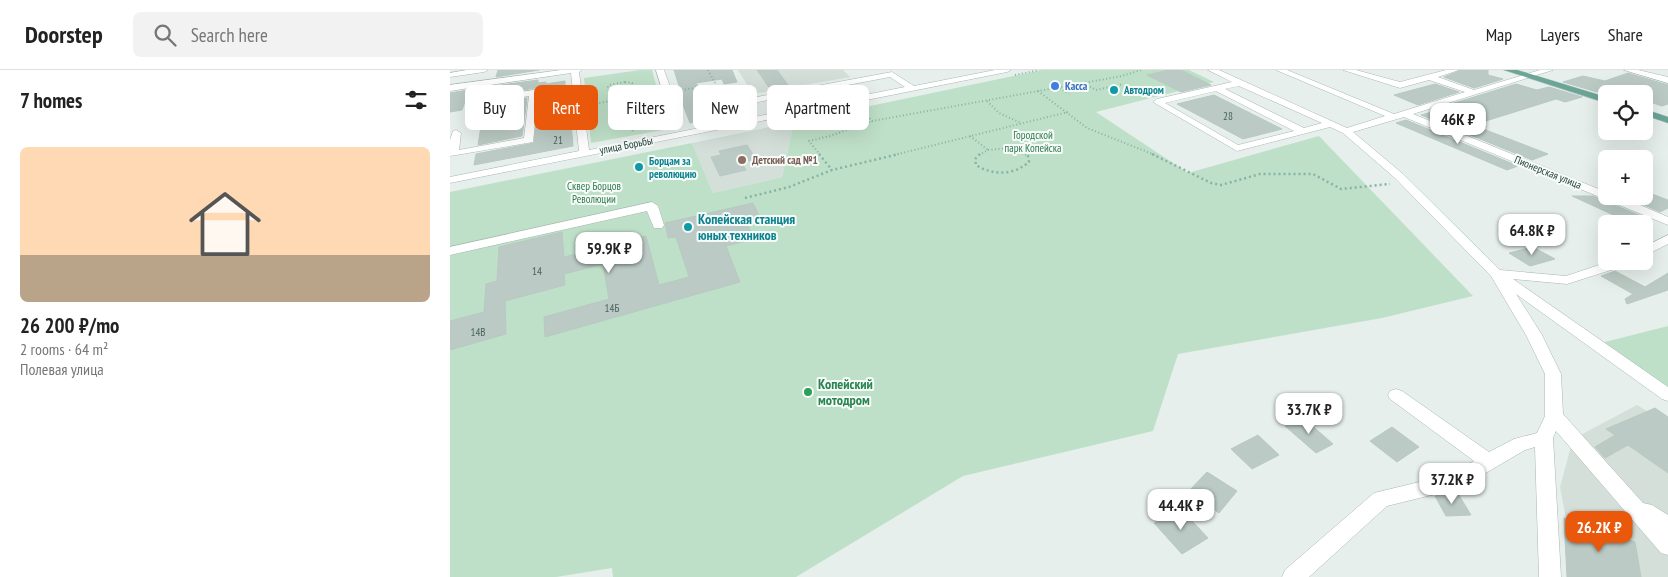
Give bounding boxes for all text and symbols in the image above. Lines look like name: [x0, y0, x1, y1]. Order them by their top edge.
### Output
search box: [133, 12, 483, 57]
text: Doorstep: [25, 19, 103, 50]
icon: search: [151, 21, 179, 49]
text: Search here: [191, 23, 268, 47]
text: Map: [1486, 23, 1512, 46]
text: Layers: [1540, 23, 1580, 46]
text: Share: [1608, 23, 1643, 46]
place label: Касса: [1065, 79, 1088, 93]
marker: Касса: [1049, 80, 1061, 92]
place label: Автодром: [1123, 83, 1164, 97]
marker: Автодром: [1108, 84, 1120, 96]
chip: Buy: [465, 85, 524, 130]
chip: Rent: [534, 85, 598, 130]
chip: Filters: [608, 85, 683, 130]
chip: New: [693, 85, 757, 130]
chip: Apartment: [767, 85, 869, 130]
map controls: [1598, 85, 1653, 270]
button: locate: [1598, 85, 1653, 140]
icon: filters: [402, 86, 430, 114]
text: 7 homes: [20, 87, 82, 114]
pin: 46K ₽: [1423, 102, 1493, 145]
house number: 28: [1223, 109, 1233, 123]
text: 46K ₽: [1441, 109, 1475, 129]
park label: Городской парк Копейска: [1005, 128, 1061, 155]
house number: 21: [553, 133, 563, 147]
street label: улица Борьбы: [598, 133, 654, 157]
button: +: [1598, 150, 1653, 205]
street label: Пионерская улица: [1512, 152, 1584, 192]
place label: Детский сад №1: [752, 153, 818, 167]
place label: Борцам за революцию: [649, 154, 697, 181]
marker: Детский сад №1: [736, 154, 748, 166]
marker: Борцам за революцию: [633, 161, 645, 173]
icon: home: [180, 179, 270, 269]
park label: Сквер Борцов Революции: [567, 179, 621, 206]
place label: Копейская станция юных техников: [698, 210, 795, 244]
pin: 64.8K ₽: [1486, 214, 1578, 256]
button: −: [1598, 215, 1653, 270]
text: 64.8K ₽: [1509, 220, 1555, 240]
marker: Копейская станция юных техников: [682, 221, 694, 233]
pin: 59.9K ₽: [563, 232, 655, 274]
text: 59.9K ₽: [586, 238, 632, 258]
house number: 14: [532, 264, 542, 278]
house number: 14Б: [605, 301, 620, 315]
text: 26 200 ₽/mo: [20, 312, 119, 339]
house number: 14В: [470, 325, 486, 339]
text: 2 rooms · 64 m²: [20, 339, 108, 359]
text: Полевая улица: [20, 359, 104, 379]
place label: Копейский мотодром: [818, 375, 873, 409]
marker: Копейский мотодром: [802, 386, 814, 398]
pin: 33.7K ₽: [1263, 392, 1355, 435]
text: 33.7K ₽: [1286, 399, 1332, 419]
pin: 37.2K ₽: [1406, 462, 1498, 505]
text: 37.2K ₽: [1430, 469, 1474, 489]
pin: 44.4K ₽: [1135, 488, 1227, 531]
text: 44.4K ₽: [1158, 495, 1204, 515]
pin: 26.2K ₽: [1553, 510, 1645, 553]
text: 26.2K ₽: [1576, 517, 1622, 537]

